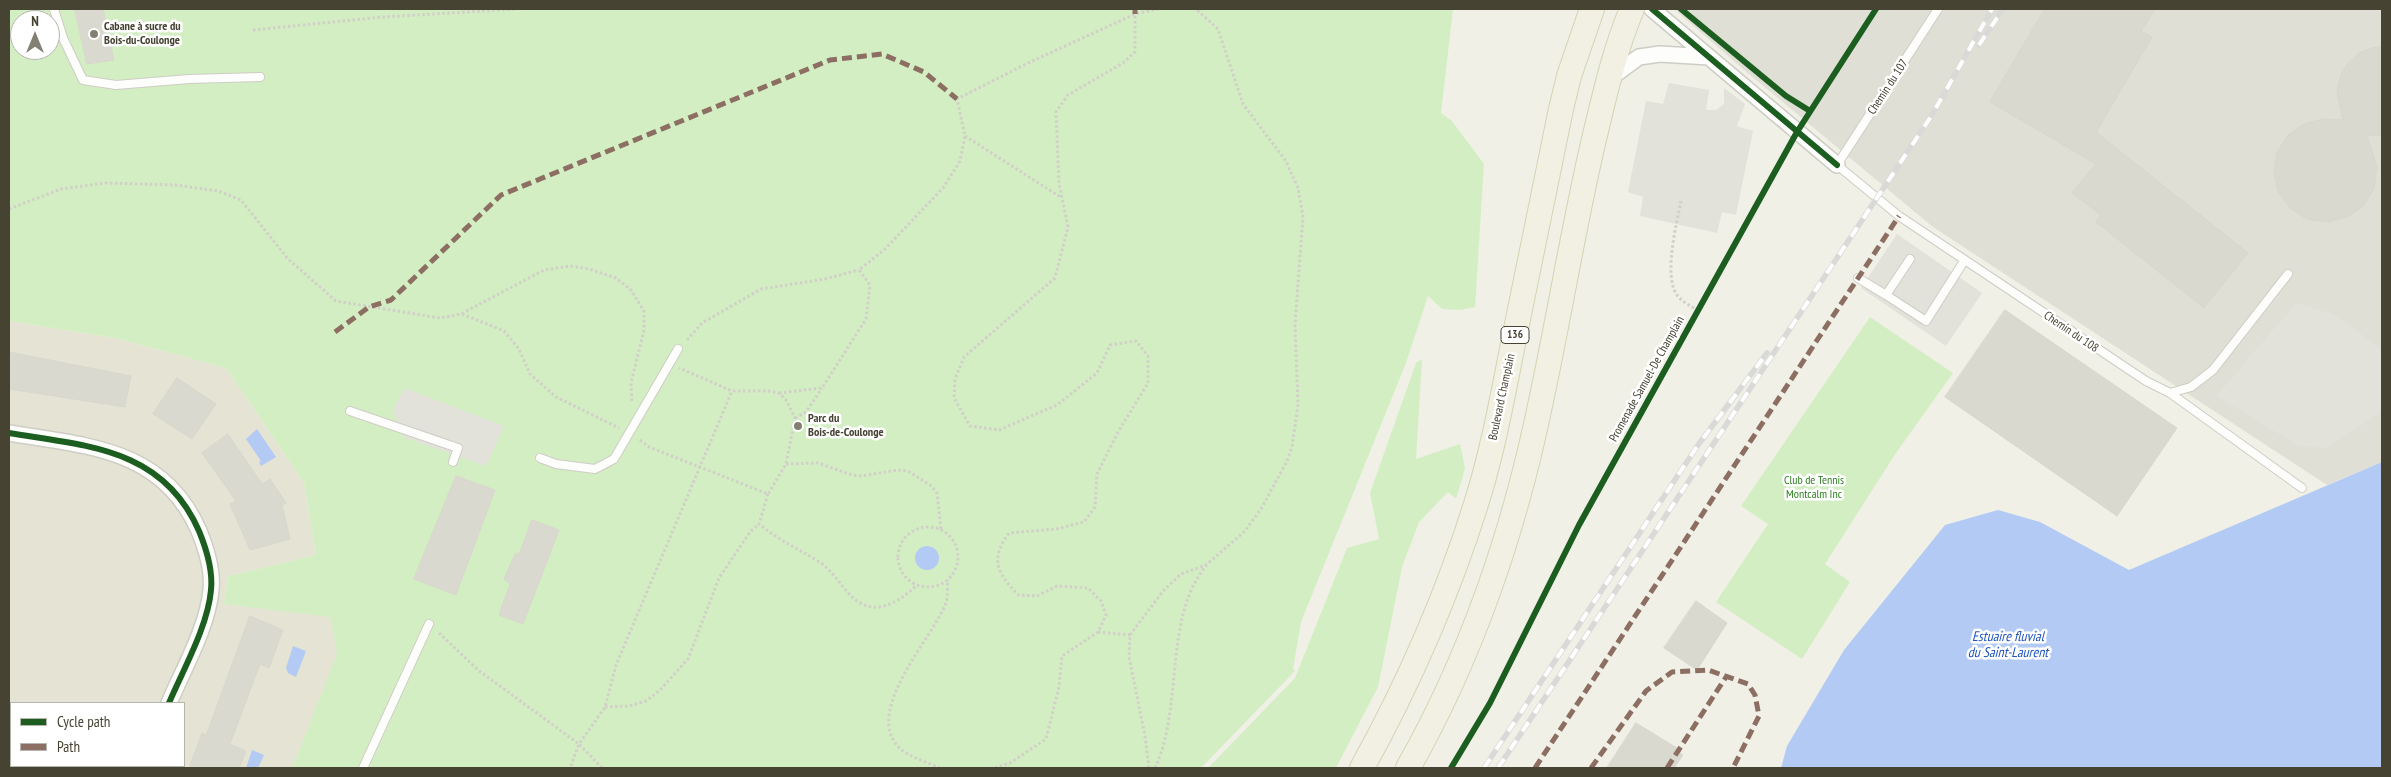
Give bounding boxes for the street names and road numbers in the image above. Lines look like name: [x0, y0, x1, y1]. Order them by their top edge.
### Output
street label: Chemin du 107: [1865, 57, 1911, 117]
street label: Chemin du 108: [2041, 308, 2101, 356]
street label: Promenade Samuel-De Champlain: [1606, 314, 1688, 444]
road number: 136: [1501, 326, 1529, 344]
street label: Boulevard Champlain: [1486, 352, 1518, 442]

